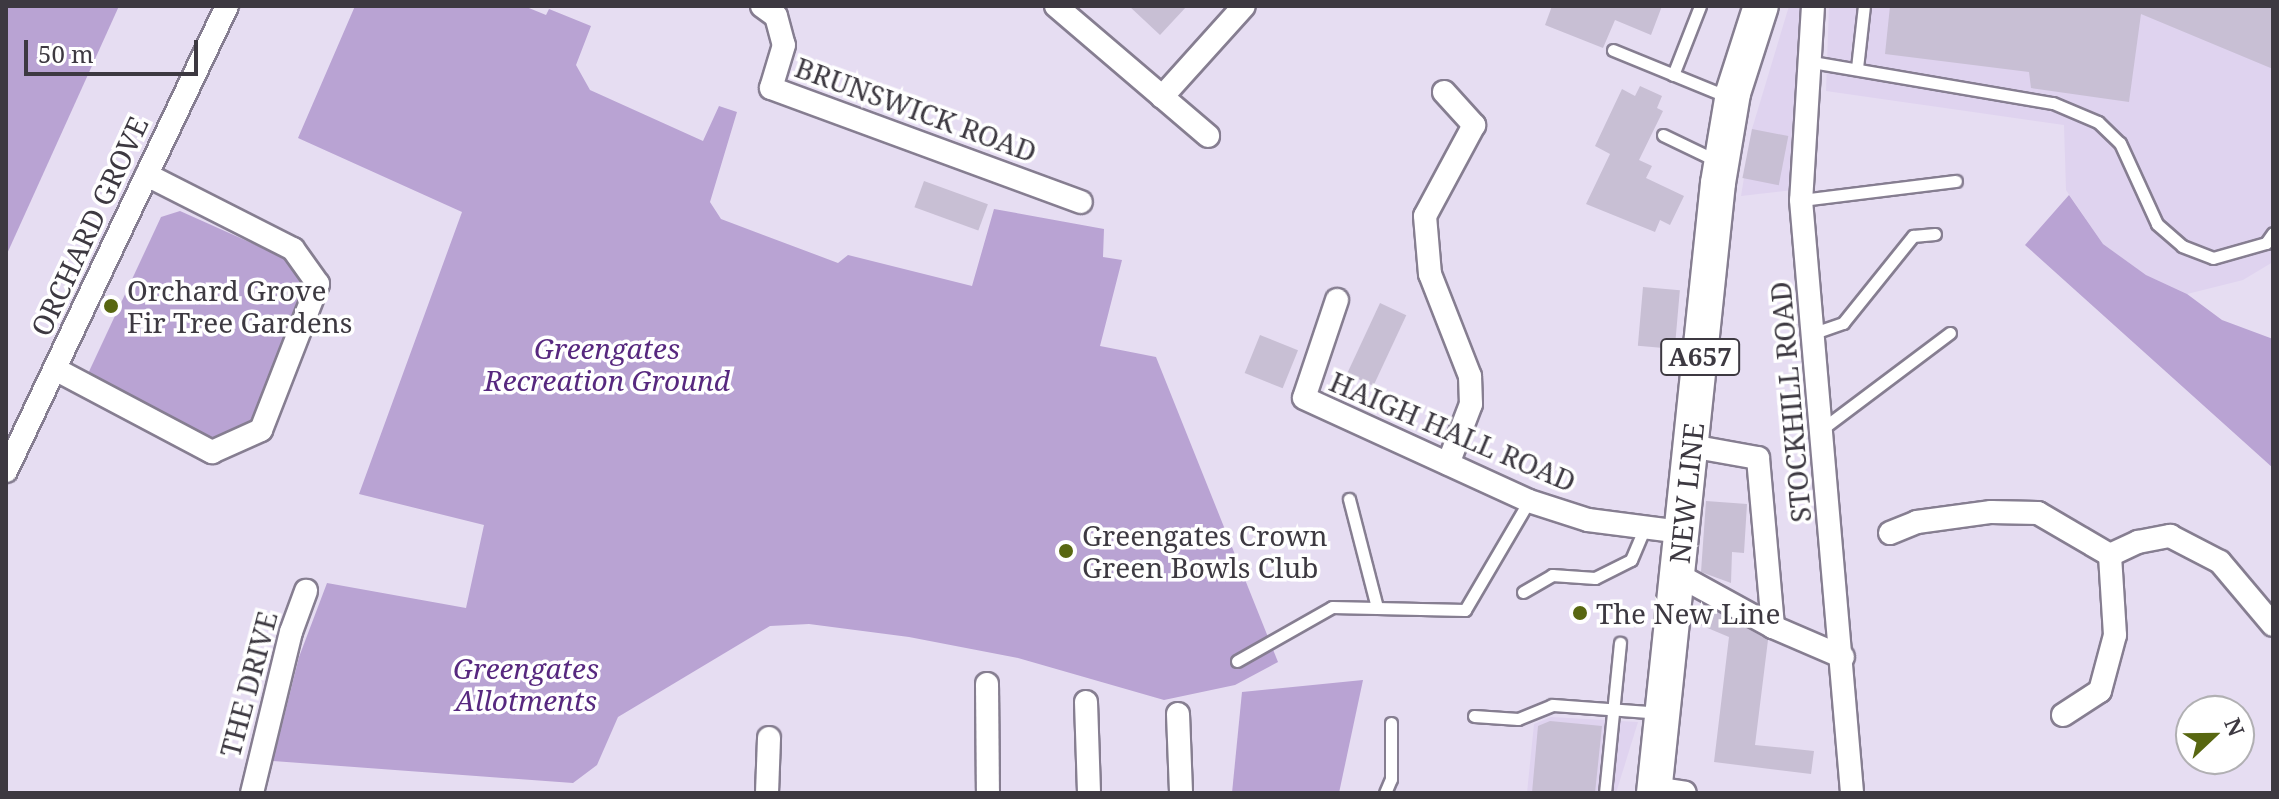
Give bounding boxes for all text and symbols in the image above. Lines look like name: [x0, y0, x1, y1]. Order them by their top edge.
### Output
scale bar: [28, 24, 202, 74]
text: 50 m: [38, 37, 94, 70]
street label: BRUNSWICK ROAD: [791, 50, 1041, 168]
street label: ORCHARD GROVE: [23, 111, 155, 341]
place label: Orchard Grove Fir Tree Gardens: [127, 273, 352, 339]
street label: STOCKHILL ROAD: [1763, 280, 1817, 524]
marker: Orchard Grove Fir Tree Gardens: [102, 297, 120, 315]
park label: Greengates Recreation Ground: [484, 331, 730, 397]
road number: A657: [1660, 335, 1740, 379]
street label: HAIGH HALL ROAD: [1325, 364, 1581, 498]
street label: NEW LINE: [1662, 421, 1710, 565]
place label: Greengates Crown Green Bowls Club: [1082, 518, 1328, 584]
marker: Greengates Crown Green Bowls Club: [1057, 542, 1075, 560]
place label: The New Line: [1596, 596, 1780, 630]
marker: The New Line: [1571, 604, 1589, 622]
street label: THE DRIVE: [212, 607, 284, 761]
park label: Greengates Allotments: [453, 651, 599, 717]
north arrow: [2175, 695, 2255, 775]
text: N: [2218, 713, 2253, 740]

